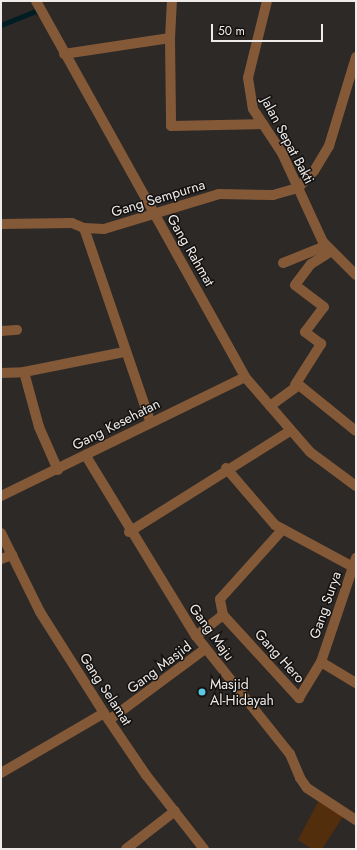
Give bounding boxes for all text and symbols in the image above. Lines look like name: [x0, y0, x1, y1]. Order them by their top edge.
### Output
scale bar: [213, 16, 325, 42]
text: 50 m: [218, 22, 245, 40]
street label: Jalan Sepat Bakti: [258, 93, 318, 187]
street label: Gang Sempurna: [109, 176, 207, 220]
street label: Gang Rahmat: [164, 211, 218, 289]
street label: Gang Kesehatan: [69, 395, 163, 453]
street label: Gang Surya: [306, 569, 344, 641]
street label: Gang Maju: [186, 600, 238, 664]
street label: Gang Hero: [251, 626, 309, 686]
street label: Gang Masjid: [124, 637, 194, 697]
street label: Gang Selamat: [76, 650, 136, 728]
place label: Masjid Al-Hidayah: [210, 676, 274, 708]
marker: Masjid Al-Hidayah: [197, 687, 207, 697]

